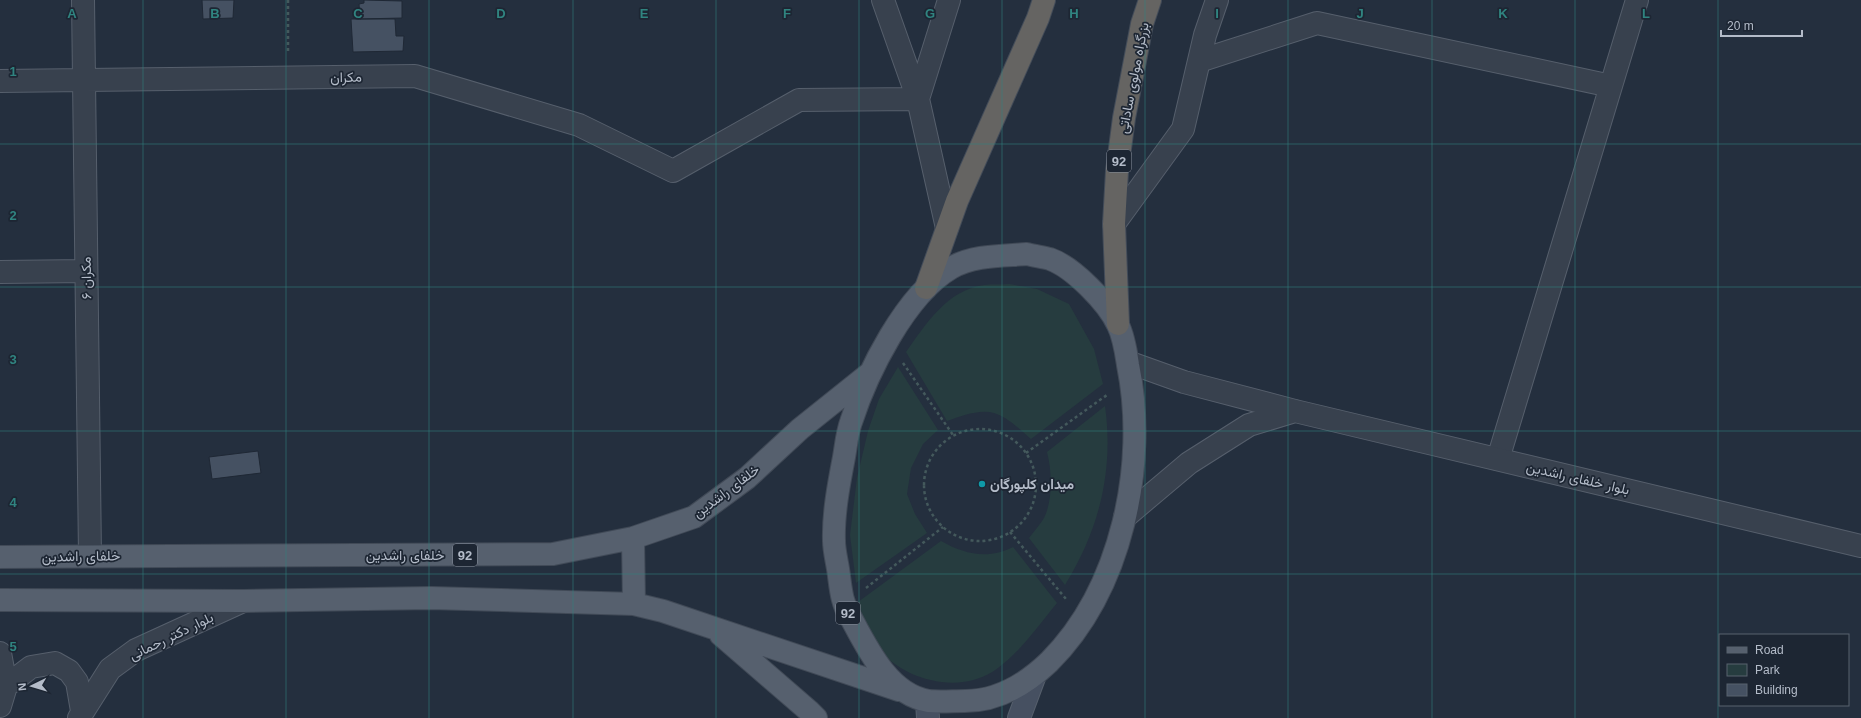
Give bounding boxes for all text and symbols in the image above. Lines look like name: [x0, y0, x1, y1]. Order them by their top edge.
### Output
text: A: [67, 6, 77, 21]
text: B: [210, 6, 220, 21]
text: C: [353, 6, 363, 21]
text: D: [496, 6, 506, 21]
text: E: [640, 6, 649, 21]
text: F: [783, 6, 791, 21]
text: G: [925, 6, 935, 21]
text: H: [1069, 6, 1079, 21]
text: I: [1215, 6, 1219, 21]
text: J: [1356, 6, 1364, 21]
text: K: [1498, 6, 1508, 21]
text: L: [1642, 6, 1650, 21]
scale bar: [1721, 12, 1802, 38]
text: 20 m: [1727, 19, 1754, 33]
street label: بزرگراه مولوی ساداتی: [1114, 21, 1153, 135]
text: 1: [9, 64, 17, 79]
street label: مکران: [330, 69, 362, 86]
road number: 92: [1107, 150, 1131, 172]
text: 2: [9, 208, 17, 223]
street label: مکران ۶: [78, 257, 95, 299]
text: 3: [9, 352, 17, 367]
street label: بلوار خلفای راشدین: [1525, 458, 1631, 499]
street label: خلفای راشدین: [690, 461, 763, 522]
place label: میدان کلپورگان: [990, 476, 1075, 494]
marker: میدان کلپورگان: [977, 479, 987, 489]
text: 4: [9, 495, 17, 510]
road number: 92: [453, 544, 477, 566]
street label: خلفای راشدین: [41, 547, 121, 566]
street label: خلفای راشدین: [366, 547, 444, 564]
road number: 92: [836, 602, 860, 624]
street label: بلوار دکتر رحمانی: [126, 609, 216, 664]
legend: [1719, 634, 1849, 706]
text: 5: [9, 639, 17, 654]
text: Road: [1755, 643, 1784, 657]
text: Park: [1755, 663, 1781, 677]
north arrow: [12, 666, 52, 706]
text: N: [16, 682, 28, 691]
text: Building: [1755, 683, 1798, 697]

